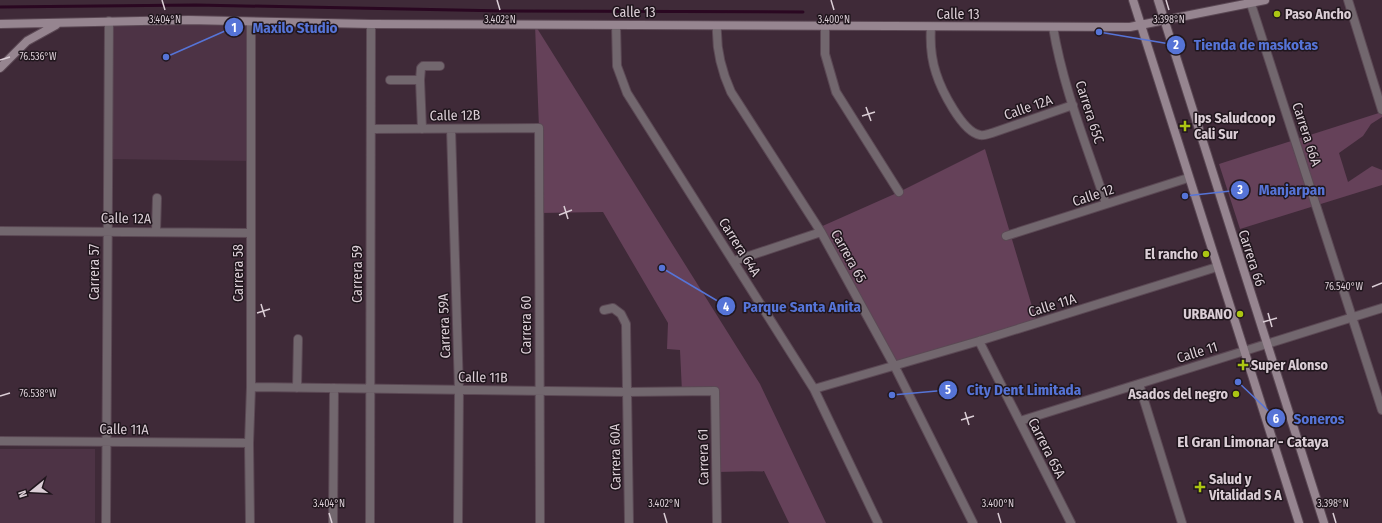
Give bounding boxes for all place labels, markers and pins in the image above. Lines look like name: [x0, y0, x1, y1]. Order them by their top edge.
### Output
place label: Paso Ancho: [1285, 6, 1352, 23]
marker: Paso Ancho: [1272, 9, 1282, 19]
callout: Maxilo Studio: [224, 14, 345, 41]
callout: Tienda de maskotas: [1166, 31, 1326, 58]
place label: Ips Saludcoop Cali Sur: [1194, 110, 1276, 143]
marker: Ips Saludcoop Cali Sur: [1179, 120, 1191, 132]
callout: Manjarpan: [1230, 176, 1333, 203]
place label: El rancho: [1145, 246, 1199, 263]
marker: El rancho: [1201, 249, 1211, 259]
callout: Parque Santa Anita: [716, 293, 869, 320]
place label: URBANO: [1183, 306, 1232, 323]
marker: URBANO: [1235, 309, 1245, 319]
place label: Super Alonso: [1251, 357, 1329, 374]
marker: Super Alonso: [1238, 360, 1248, 370]
callout: City Dent Limitada: [938, 376, 1089, 403]
place label: Asados del negro: [1127, 386, 1229, 403]
marker: Asados del negro: [1231, 389, 1241, 399]
callout: Soneros: [1266, 405, 1353, 432]
place label: Salud y Vitalidad S A: [1208, 471, 1282, 504]
marker: Salud y Vitalidad S A: [1194, 481, 1206, 493]

